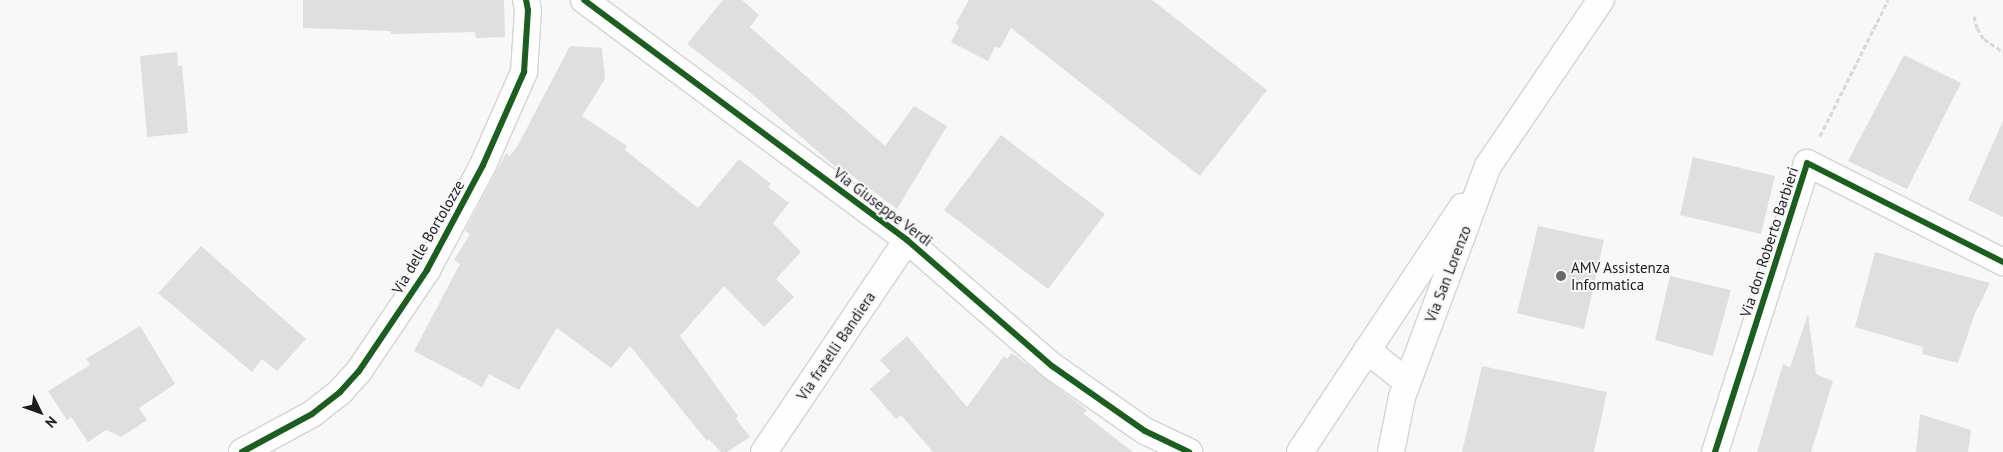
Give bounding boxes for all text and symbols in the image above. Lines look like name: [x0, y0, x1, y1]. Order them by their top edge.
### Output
street label: Via Giuseppe Verdi: [830, 164, 936, 250]
street label: Via don Roberto Barbieri: [1736, 165, 1802, 319]
street label: Via delle Bortolozze: [388, 177, 468, 297]
street label: Via San Lorenzo: [1421, 223, 1475, 325]
place label: AMV Assistenza Informatica: [1571, 258, 1671, 293]
marker: AMV Assistenza Informatica: [1555, 270, 1567, 282]
street label: Via fratelli Bandiera: [793, 288, 879, 404]
north arrow: [15, 387, 65, 437]
text: N: [41, 413, 61, 431]

